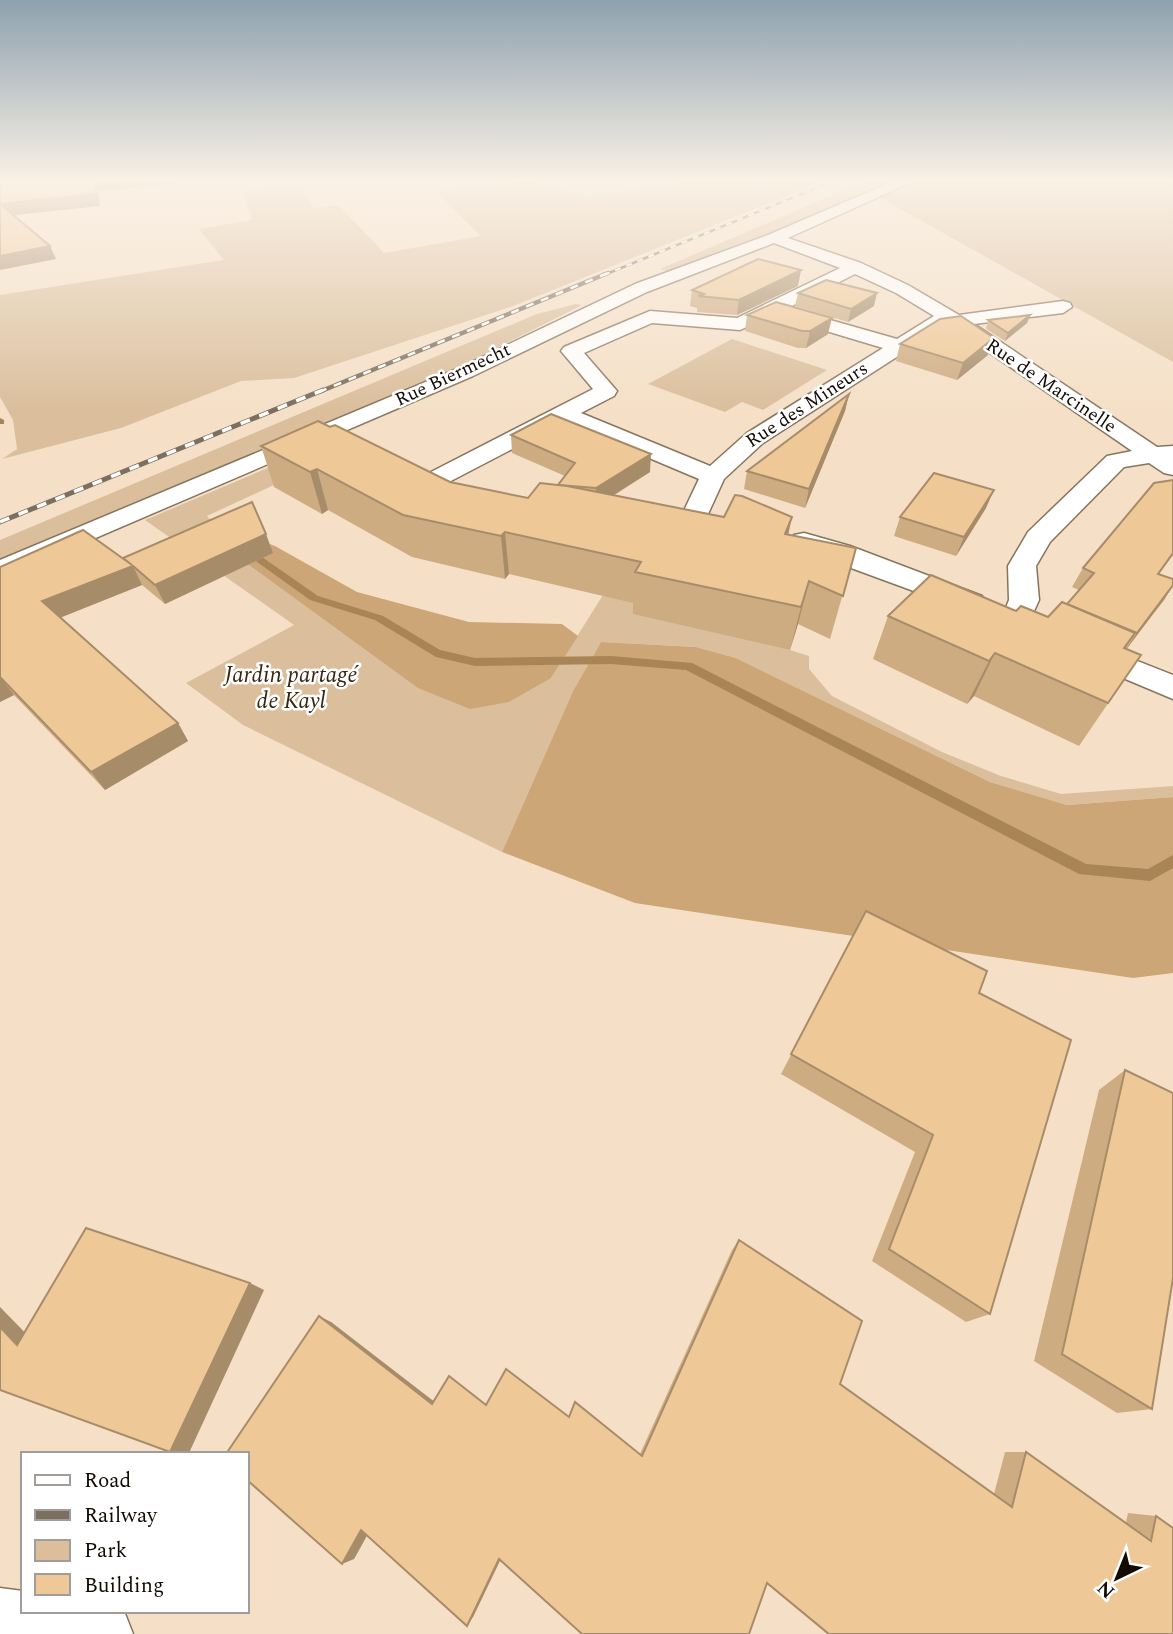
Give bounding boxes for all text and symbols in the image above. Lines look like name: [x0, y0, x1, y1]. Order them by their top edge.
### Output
street label: Rue de Marcinelle: [980, 331, 1122, 441]
street label: Rue Biermecht: [390, 335, 516, 415]
street label: Rue des Mineurs: [740, 355, 874, 455]
park label: Jardin partagé de Kayl: [223, 658, 359, 719]
legend: [21, 1452, 248, 1613]
text: Road: [84, 1465, 131, 1497]
text: Railway: [84, 1500, 158, 1532]
text: Park: [84, 1535, 128, 1567]
north arrow: [1082, 1543, 1152, 1613]
text: Building: [84, 1570, 164, 1602]
text: N: [1091, 1573, 1122, 1605]

